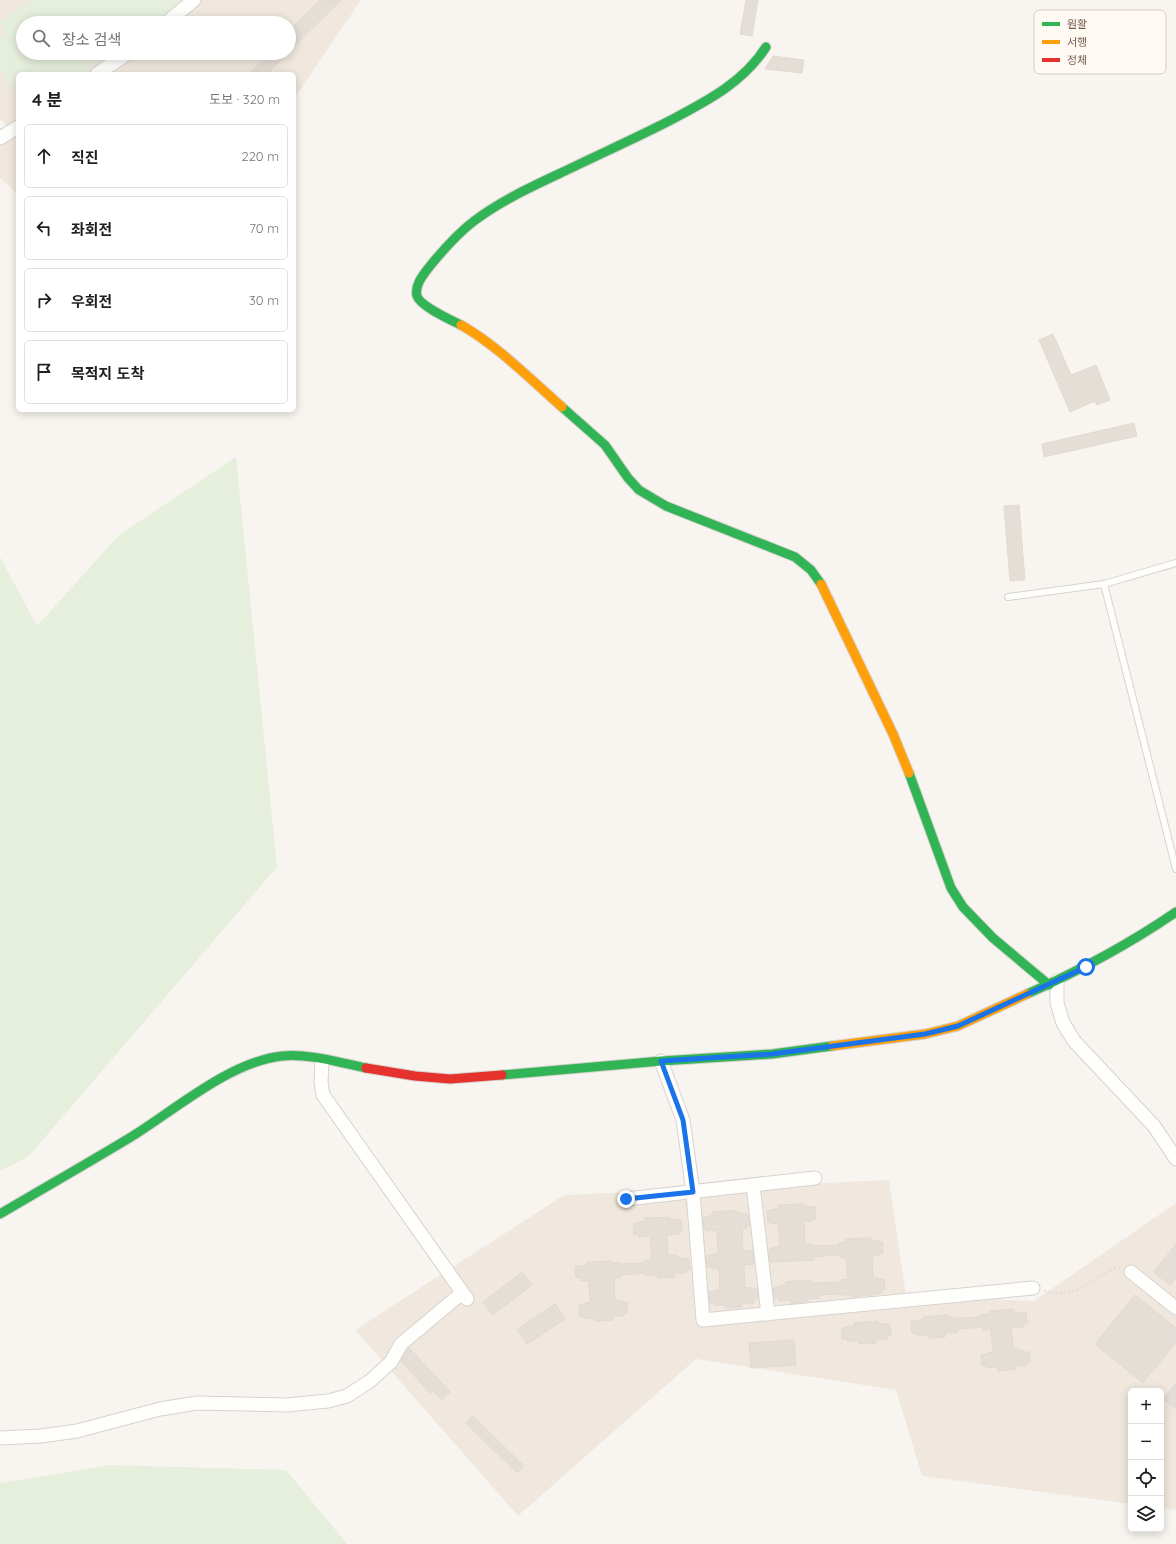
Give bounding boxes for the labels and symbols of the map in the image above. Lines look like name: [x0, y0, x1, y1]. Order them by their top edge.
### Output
legend: [1034, 10, 1166, 74]
text: 원활: [1067, 17, 1087, 31]
text: 서행: [1067, 35, 1087, 49]
text: 정체: [1067, 53, 1087, 67]
route start: [1077, 958, 1095, 976]
route end: [617, 1190, 635, 1208]

